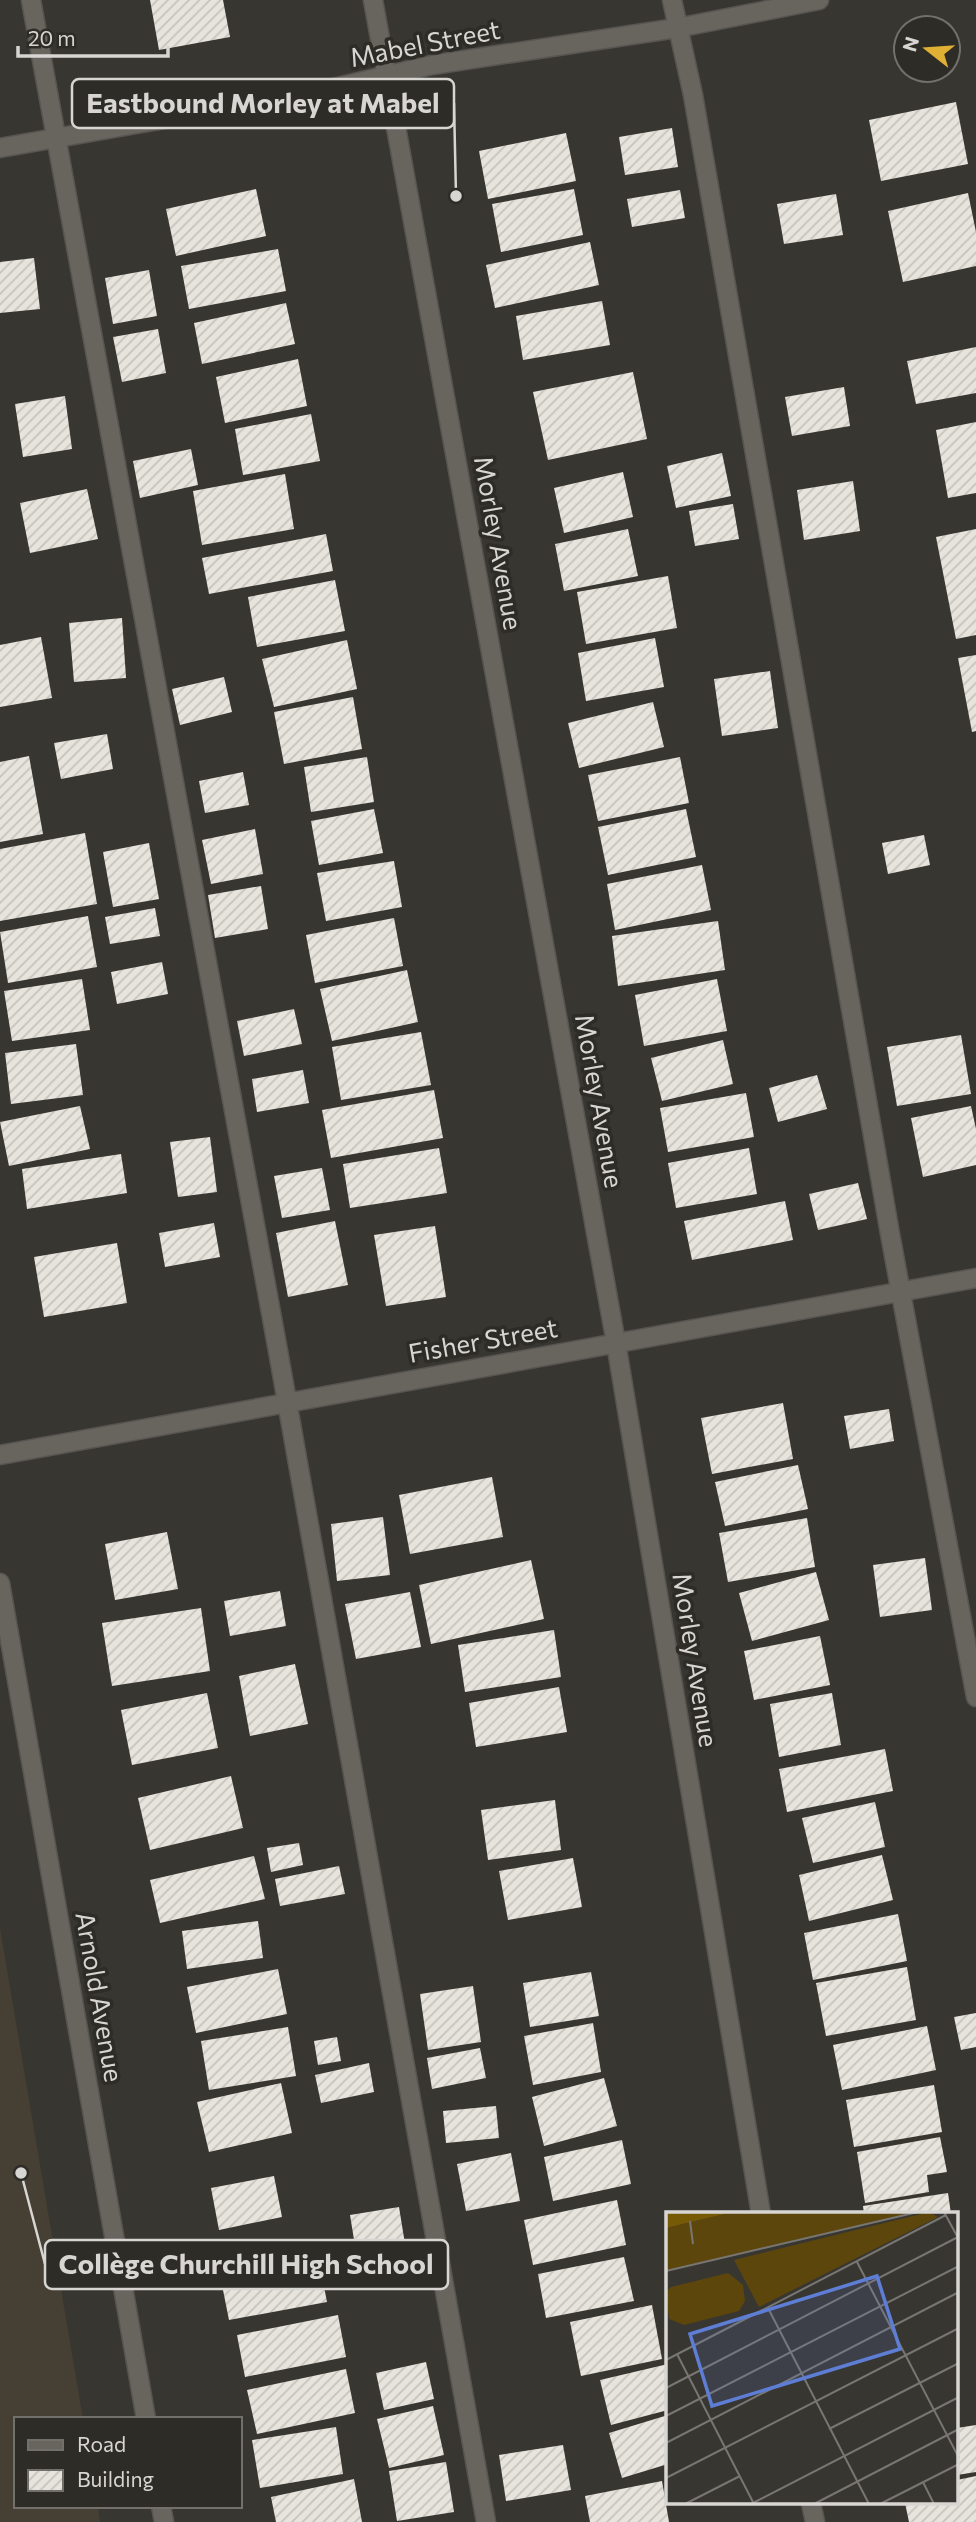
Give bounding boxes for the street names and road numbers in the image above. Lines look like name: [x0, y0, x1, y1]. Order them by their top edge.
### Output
street label: Mabel Street: [347, 13, 502, 72]
street label: Morley Avenue: [469, 453, 530, 632]
street label: Morley Avenue: [570, 1011, 631, 1190]
street label: Fisher Street: [406, 1311, 560, 1368]
street label: Morley Avenue: [667, 1571, 726, 1749]
street label: Arnold Avenue: [70, 1909, 131, 2084]

